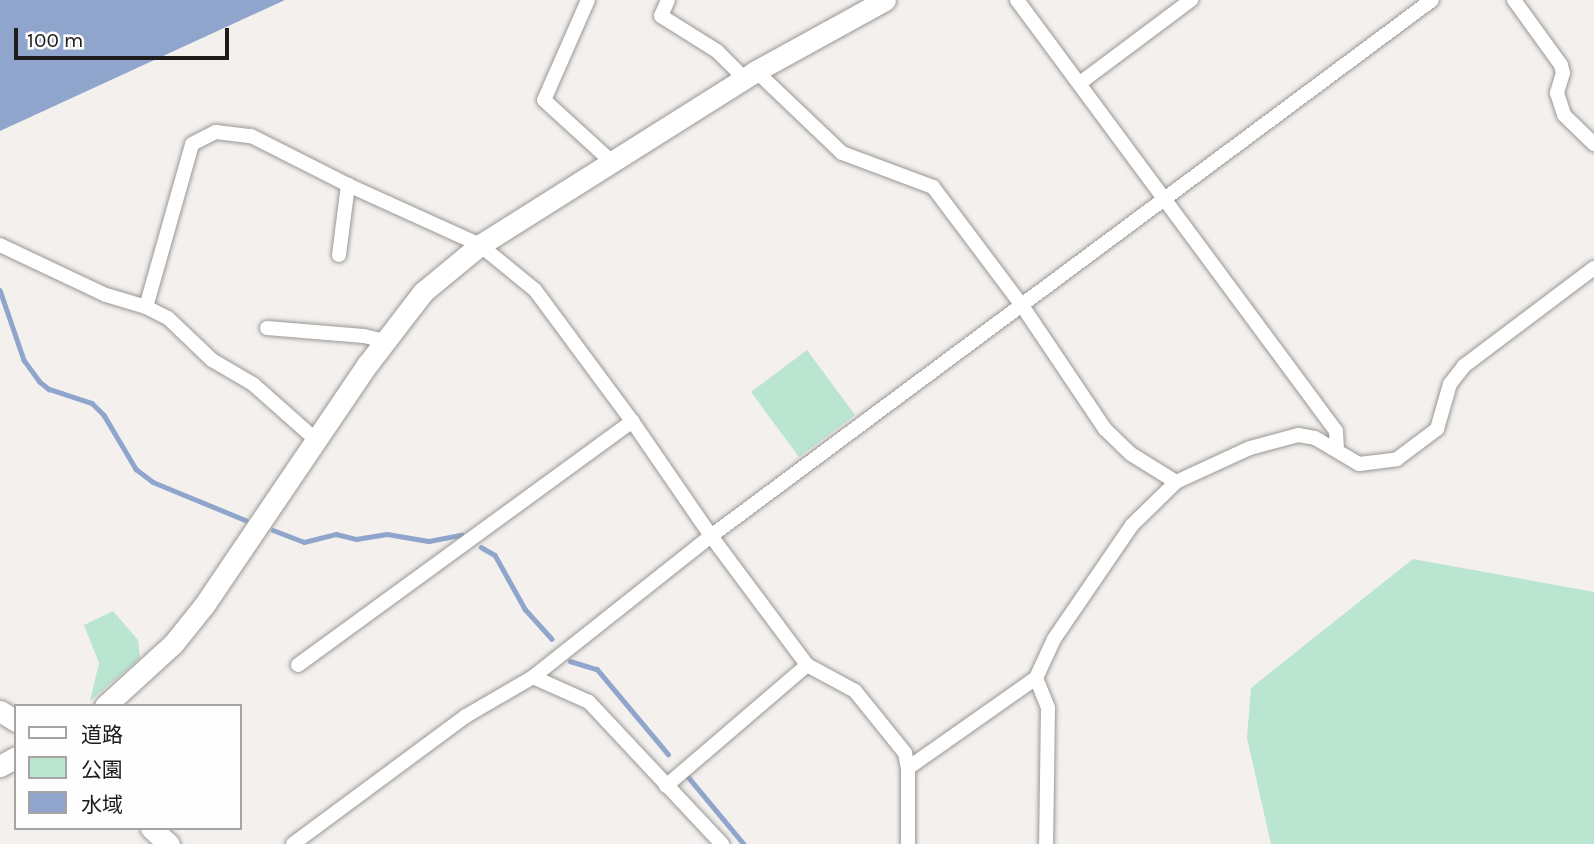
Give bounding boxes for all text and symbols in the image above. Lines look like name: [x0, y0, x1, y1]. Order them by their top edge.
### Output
scale bar: [18, 14, 233, 58]
text: 100 m: [27, 28, 84, 52]
legend: [14, 704, 242, 830]
text: 道路: [81, 723, 123, 747]
text: 公園: [81, 758, 123, 782]
text: 水域: [81, 793, 123, 817]

